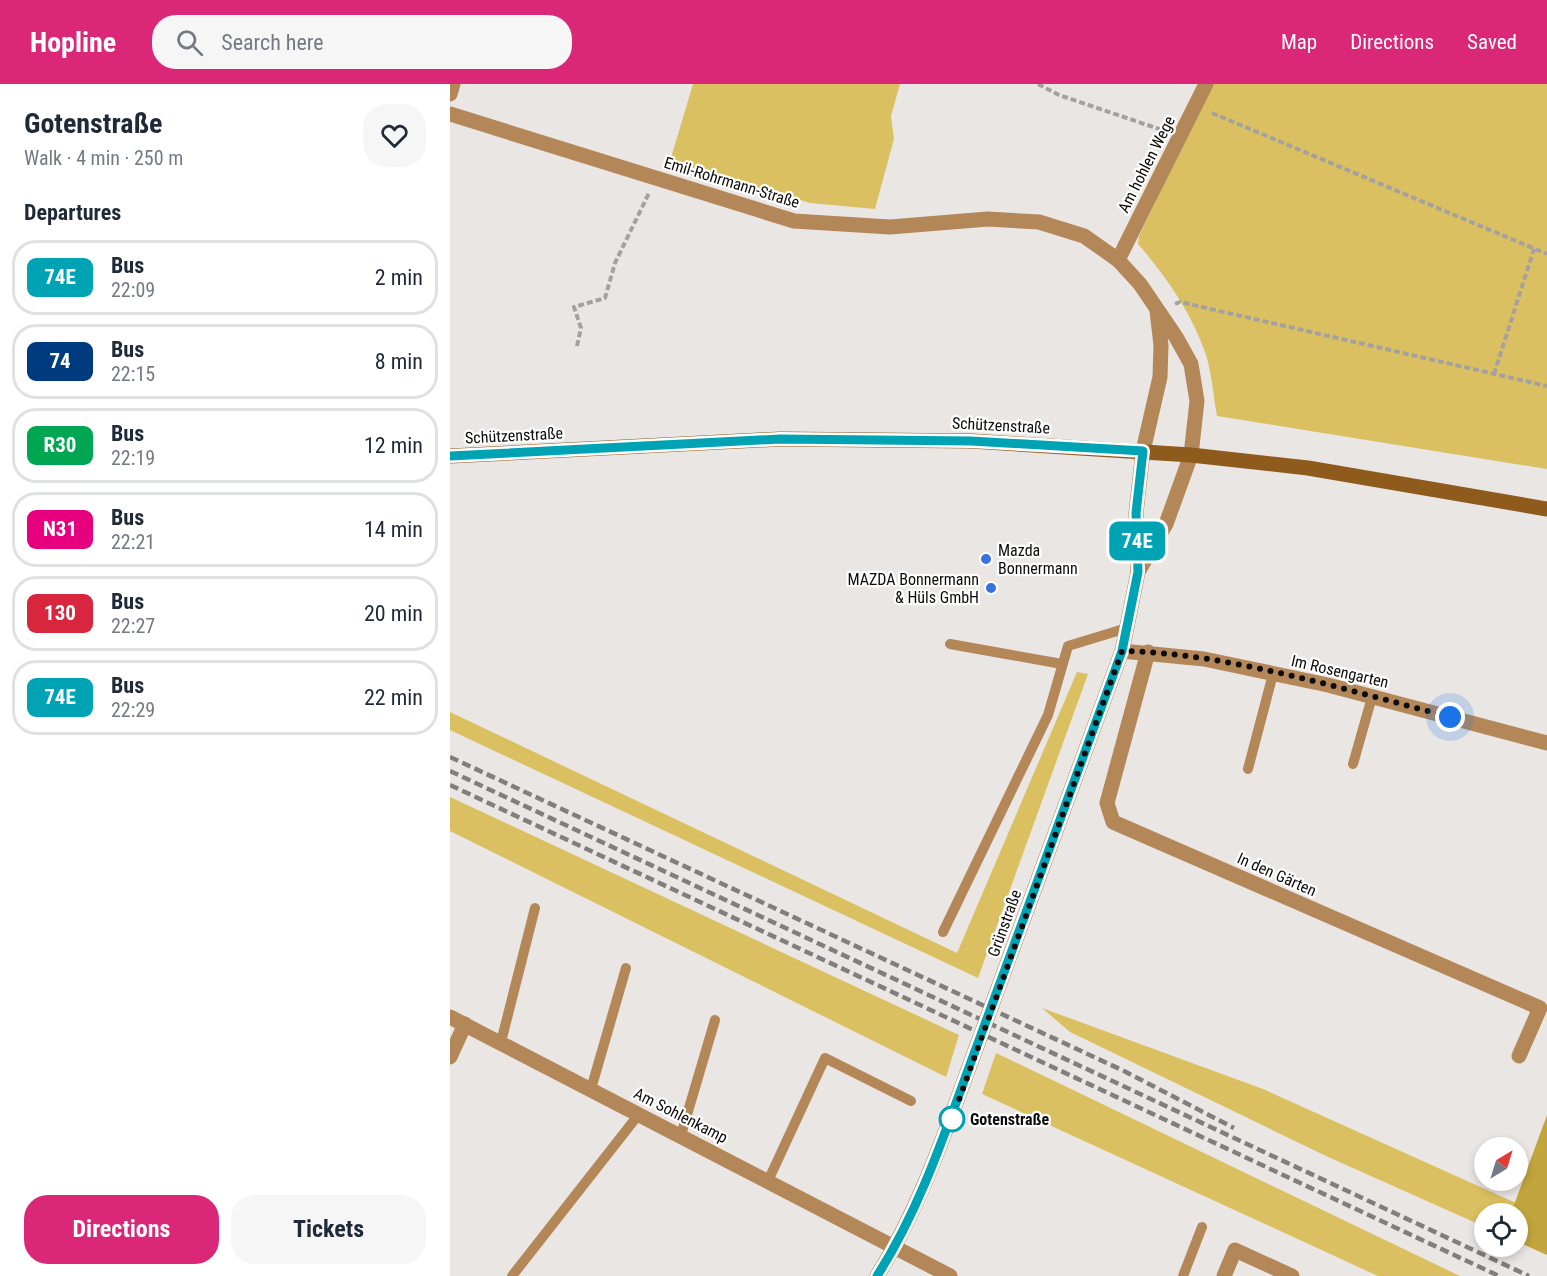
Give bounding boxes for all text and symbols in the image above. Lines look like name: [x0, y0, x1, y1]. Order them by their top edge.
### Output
search box: [152, 15, 572, 69]
text: Hopline: [30, 26, 116, 59]
icon: search: [173, 26, 206, 59]
text: Search here: [221, 30, 324, 55]
text: Map: [1281, 30, 1317, 54]
text: Directions: [1350, 30, 1434, 54]
text: Saved: [1467, 30, 1517, 54]
button: heart: [363, 104, 426, 167]
text: Gotenstraße: [24, 107, 162, 140]
street label: Am hohlen Wege: [1114, 113, 1179, 216]
text: Walk · 4 min · 250 m: [24, 146, 183, 170]
street label: Emil-Rohrmann-Straße: [662, 153, 802, 212]
text: Departures: [24, 200, 121, 225]
text: Bus: [111, 253, 144, 278]
text: 74E: [44, 265, 76, 289]
text: 2 min: [375, 265, 423, 290]
text: 22:09: [111, 278, 155, 302]
text: Bus: [111, 337, 144, 362]
text: 74: [49, 349, 71, 373]
text: 8 min: [375, 349, 423, 374]
text: 22:15: [111, 362, 155, 386]
street label: Schützenstraße: [951, 413, 1050, 438]
text: Bus: [111, 421, 144, 446]
street label: Schützenstraße: [465, 423, 564, 448]
text: R30: [44, 433, 76, 457]
text: 12 min: [364, 433, 423, 458]
text: 22:19: [111, 446, 155, 470]
text: Bus: [111, 505, 144, 530]
text: N31: [43, 517, 77, 541]
text: 14 min: [364, 517, 423, 542]
line badge: 74E: [1102, 522, 1172, 560]
text: 74E: [1121, 529, 1153, 553]
text: 22:21: [111, 530, 155, 554]
place label: Mazda Bonnermann: [998, 541, 1078, 578]
marker: Mazda Bonnermann: [979, 552, 993, 566]
place label: MAZDA Bonnermann & Hüls GmbH: [847, 570, 979, 607]
marker: MAZDA Bonnermann & Hüls GmbH: [984, 581, 998, 595]
text: Bus: [111, 589, 144, 614]
text: 130: [44, 601, 76, 625]
text: 20 min: [364, 601, 423, 626]
text: 22:27: [111, 614, 155, 638]
street label: Im Rosengarten: [1289, 651, 1391, 692]
text: Bus: [111, 673, 144, 698]
text: 74E: [44, 685, 76, 709]
text: 22 min: [364, 685, 423, 710]
text: 22:29: [111, 698, 155, 722]
your location: [1435, 702, 1465, 732]
street label: In den Gärten: [1234, 849, 1319, 900]
street label: Grünstraße: [984, 887, 1025, 959]
street label: Am Sohlenkamp: [631, 1084, 731, 1147]
marker: Gotenstraße: [939, 1106, 965, 1132]
place label: Gotenstraße: [970, 1110, 1049, 1129]
north arrow: [1474, 1137, 1528, 1191]
map controls: [1474, 1137, 1528, 1257]
button: Directions: [24, 1195, 219, 1264]
button: Tickets: [231, 1195, 426, 1264]
button: locate: [1474, 1203, 1528, 1257]

